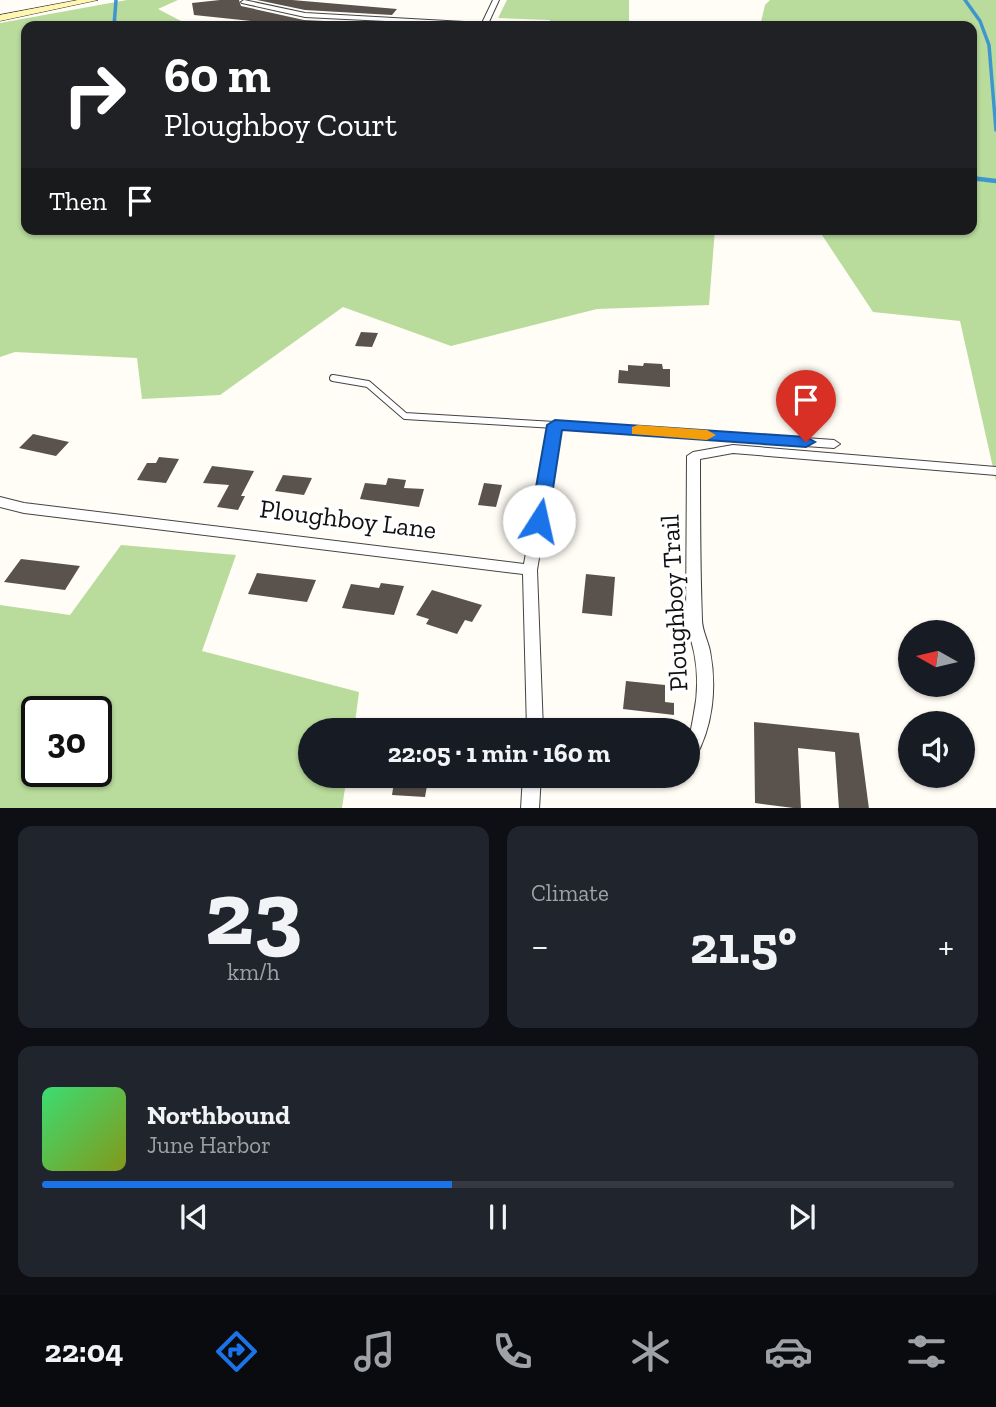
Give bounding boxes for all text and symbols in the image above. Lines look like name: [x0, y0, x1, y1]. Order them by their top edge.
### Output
text: 60 m: [164, 46, 271, 105]
icon: right: [49, 49, 140, 140]
text: Ploughboy Court: [164, 106, 397, 144]
icon: arrive: [121, 182, 159, 220]
text: Then: [49, 185, 107, 217]
pin: [776, 370, 836, 442]
icon: arrive: [787, 381, 825, 419]
position arrow: [502, 484, 576, 558]
street label: Ploughboy Lane: [258, 492, 438, 546]
street label: Ploughboy Trail: [653, 514, 695, 692]
north arrow: [898, 620, 975, 696]
map controls: [898, 620, 975, 788]
speed limit sign: 30: [21, 696, 112, 787]
button: sound: [898, 711, 975, 788]
text: 22:05 · 1 min · 160 m: [388, 737, 610, 769]
text: 23: [205, 858, 302, 967]
text: Climate: [531, 879, 609, 907]
text: 21.5°: [690, 914, 797, 976]
text: −: [531, 923, 549, 969]
text: +: [938, 923, 954, 969]
text: km/h: [227, 958, 280, 986]
text: Northbound: [147, 1099, 290, 1131]
text: June Harbor: [147, 1131, 271, 1159]
icon: previous: [175, 1198, 213, 1236]
icon: pause: [479, 1198, 517, 1236]
icon: next: [783, 1198, 821, 1236]
icon: directions: [212, 1327, 261, 1376]
icon: music: [350, 1327, 399, 1376]
icon: phone: [488, 1327, 537, 1376]
icon: climate: [626, 1327, 675, 1376]
icon: car: [764, 1327, 813, 1376]
icon: filters: [902, 1327, 951, 1376]
text: 22:04: [45, 1332, 123, 1370]

